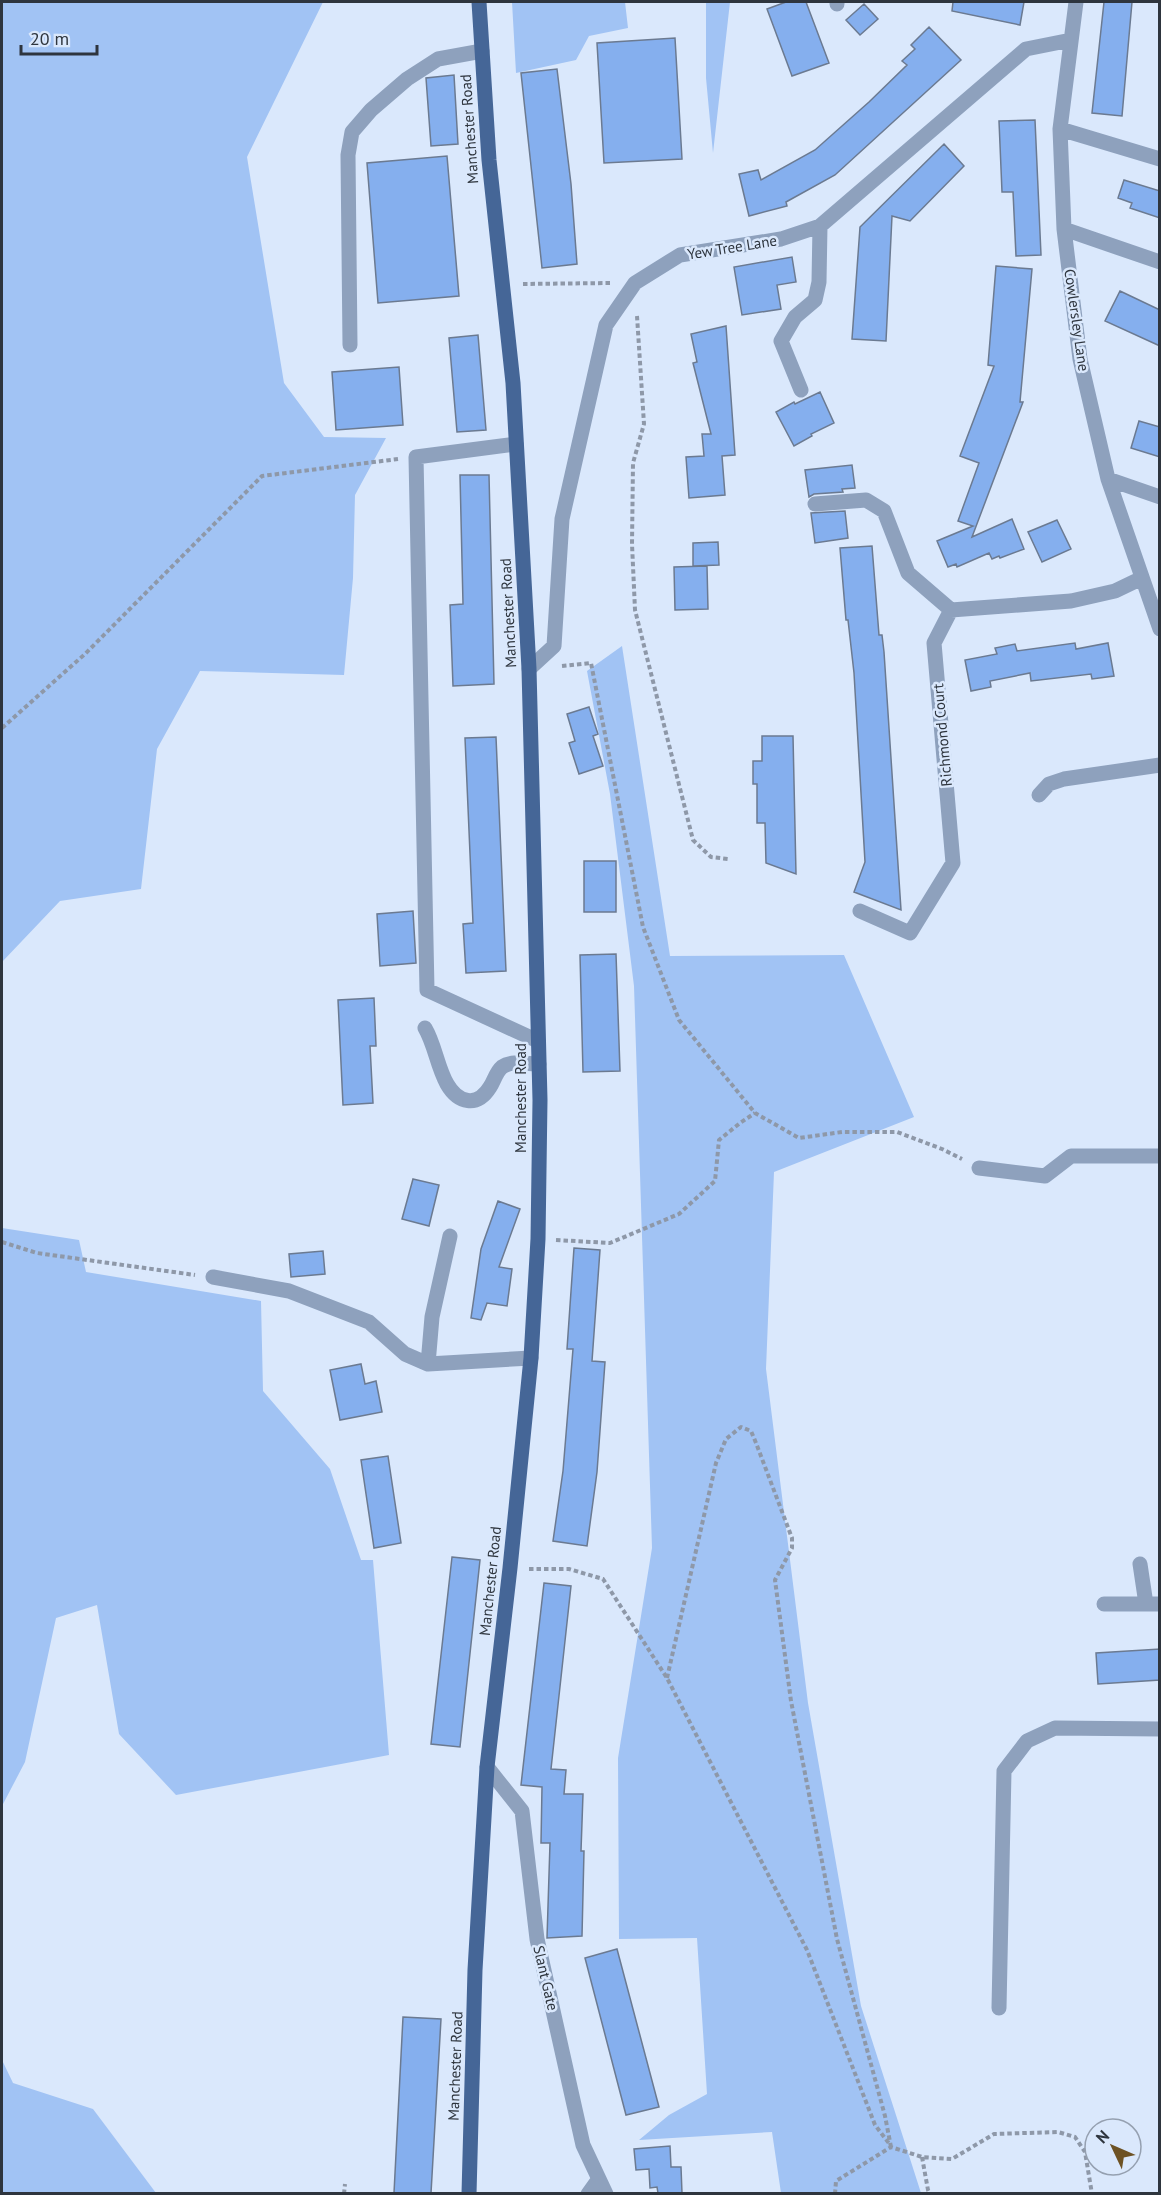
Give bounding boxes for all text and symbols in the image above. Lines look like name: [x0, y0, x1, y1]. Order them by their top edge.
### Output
scale bar: [21, 18, 98, 56]
text: 20 m: [30, 27, 69, 50]
street label: Manchester Road: [456, 74, 482, 184]
street label: Yew Tree Lane: [686, 231, 778, 263]
street label: Cowlersley Lane: [1060, 268, 1094, 372]
street label: Manchester Road: [496, 558, 520, 668]
street label: Richmond Court: [928, 683, 956, 787]
street label: Manchester Road: [511, 1043, 530, 1153]
street label: Manchester Road: [475, 1525, 505, 1637]
street label: Slant Gate: [529, 1944, 563, 2012]
street label: Manchester Road: [444, 2011, 466, 2121]
north arrow: [1083, 2117, 1143, 2177]
text: N: [1091, 2126, 1113, 2147]

